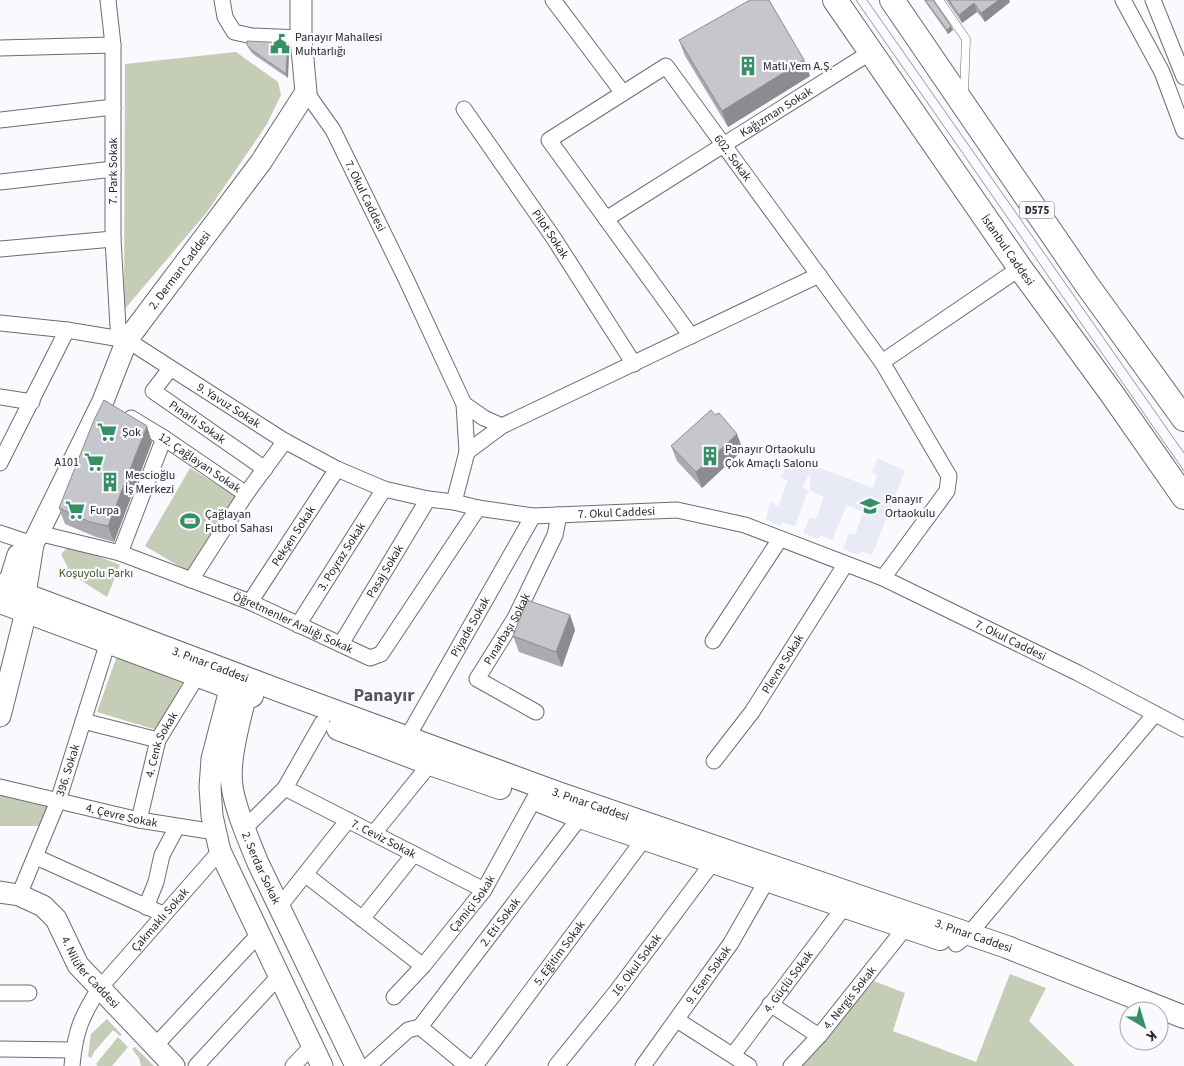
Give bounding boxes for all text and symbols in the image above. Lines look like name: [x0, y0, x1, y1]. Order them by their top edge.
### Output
place label: Panayır Mahallesi Muhtarlığı: [295, 29, 383, 60]
public building icon: Panayır Mahallesi Muhtarlığı: [269, 33, 291, 55]
building icon: Matlı Yem A.Ş.: [737, 55, 759, 77]
place label: Matlı Yem A.Ş.: [763, 58, 833, 75]
street label: Kağızman Sokak: [736, 83, 816, 141]
street label: 602. Sokak: [710, 131, 756, 185]
street label: 7. Park Sokak: [105, 137, 122, 204]
street label: 7. Okul Caddesi: [341, 157, 390, 234]
road number: D575: [1020, 202, 1054, 218]
street label: Pilot Sokak: [528, 206, 573, 262]
street label: İstanbul Caddesi: [977, 211, 1039, 289]
street label: 2. Derman Caddesi: [144, 227, 215, 313]
street label: 9. Yavuz Sokak: [193, 378, 264, 432]
street label: Pınarlı Sokak: [166, 396, 229, 448]
supermarket icon: Şok: [96, 421, 118, 443]
place label: Şok: [122, 424, 141, 441]
street label: 12. Çağlayan Sokak: [155, 428, 245, 497]
place label: Panayır Ortaokulu Çok Amaçlı Salonu: [725, 441, 818, 472]
building icon: Panayır Ortaokulu Çok Amaçlı Salonu: [699, 445, 721, 467]
supermarket icon: A101: [83, 451, 105, 473]
place label: A101: [55, 454, 79, 471]
place label: Mescioğlu İş Merkezi: [125, 467, 175, 498]
building icon: Mescioğlu İş Merkezi: [99, 471, 121, 493]
place label: Panayır Ortaokulu: [885, 491, 935, 522]
school or university icon: Panayır Ortaokulu: [859, 495, 881, 517]
supermarket icon: Furpa: [64, 499, 86, 521]
place label: Furpa: [90, 502, 119, 519]
street label: Pekşen Sokak: [267, 502, 319, 569]
street label: 7. Okul Caddesi: [578, 502, 656, 523]
place label: Çağlayan Futbol Sahası: [205, 506, 273, 537]
sports icon: Çağlayan Futbol Sahası: [179, 510, 201, 532]
street label: 3. Poyraz Sokak: [313, 519, 369, 594]
street label: Pasaj Sokak: [362, 541, 407, 601]
park label: Koşuyolu Parkı: [59, 565, 133, 582]
street label: Öğretmenler Aralığı Sokak: [230, 588, 356, 658]
street label: Pınarbaşı Sokak: [479, 590, 534, 668]
street label: Piyade Sokak: [446, 593, 494, 660]
street label: 7. Okul Caddesi: [972, 616, 1049, 665]
street label: Plevne Sokak: [757, 631, 808, 697]
street label: 3. Pınar Caddesi: [170, 642, 251, 687]
district label: Panayır: [354, 683, 415, 708]
street label: 4. Cenk Sokak: [141, 708, 182, 779]
street label: 396. Sokak: [51, 742, 84, 799]
street label: 3. Pınar Caddesi: [550, 783, 632, 825]
street label: 4. Çevre Sokak: [84, 799, 159, 831]
street label: 7. Ceviz Sokak: [348, 815, 419, 862]
street label: 2. Serdar Sokak: [238, 829, 285, 907]
street label: Çamiçi Sokak: [445, 872, 499, 936]
street label: Çakmaklı Sokak: [127, 884, 193, 955]
street label: 2. Eti Sokak: [476, 894, 524, 950]
street label: 3. Pınar Caddesi: [933, 914, 1015, 957]
street label: 5. Eğitim Sokak: [529, 917, 589, 989]
street label: 16. Okul Sokak: [607, 930, 665, 1000]
street label: 4. Nilüfer Caddesi: [57, 933, 123, 1012]
street label: 9. Esen Sokak: [681, 942, 735, 1008]
street label: 4. Güçlü Sokak: [759, 947, 817, 1016]
street label: 4. Nergis Sokak: [819, 962, 880, 1033]
north arrow: [1119, 1001, 1169, 1051]
text: K: [1142, 1025, 1161, 1046]

